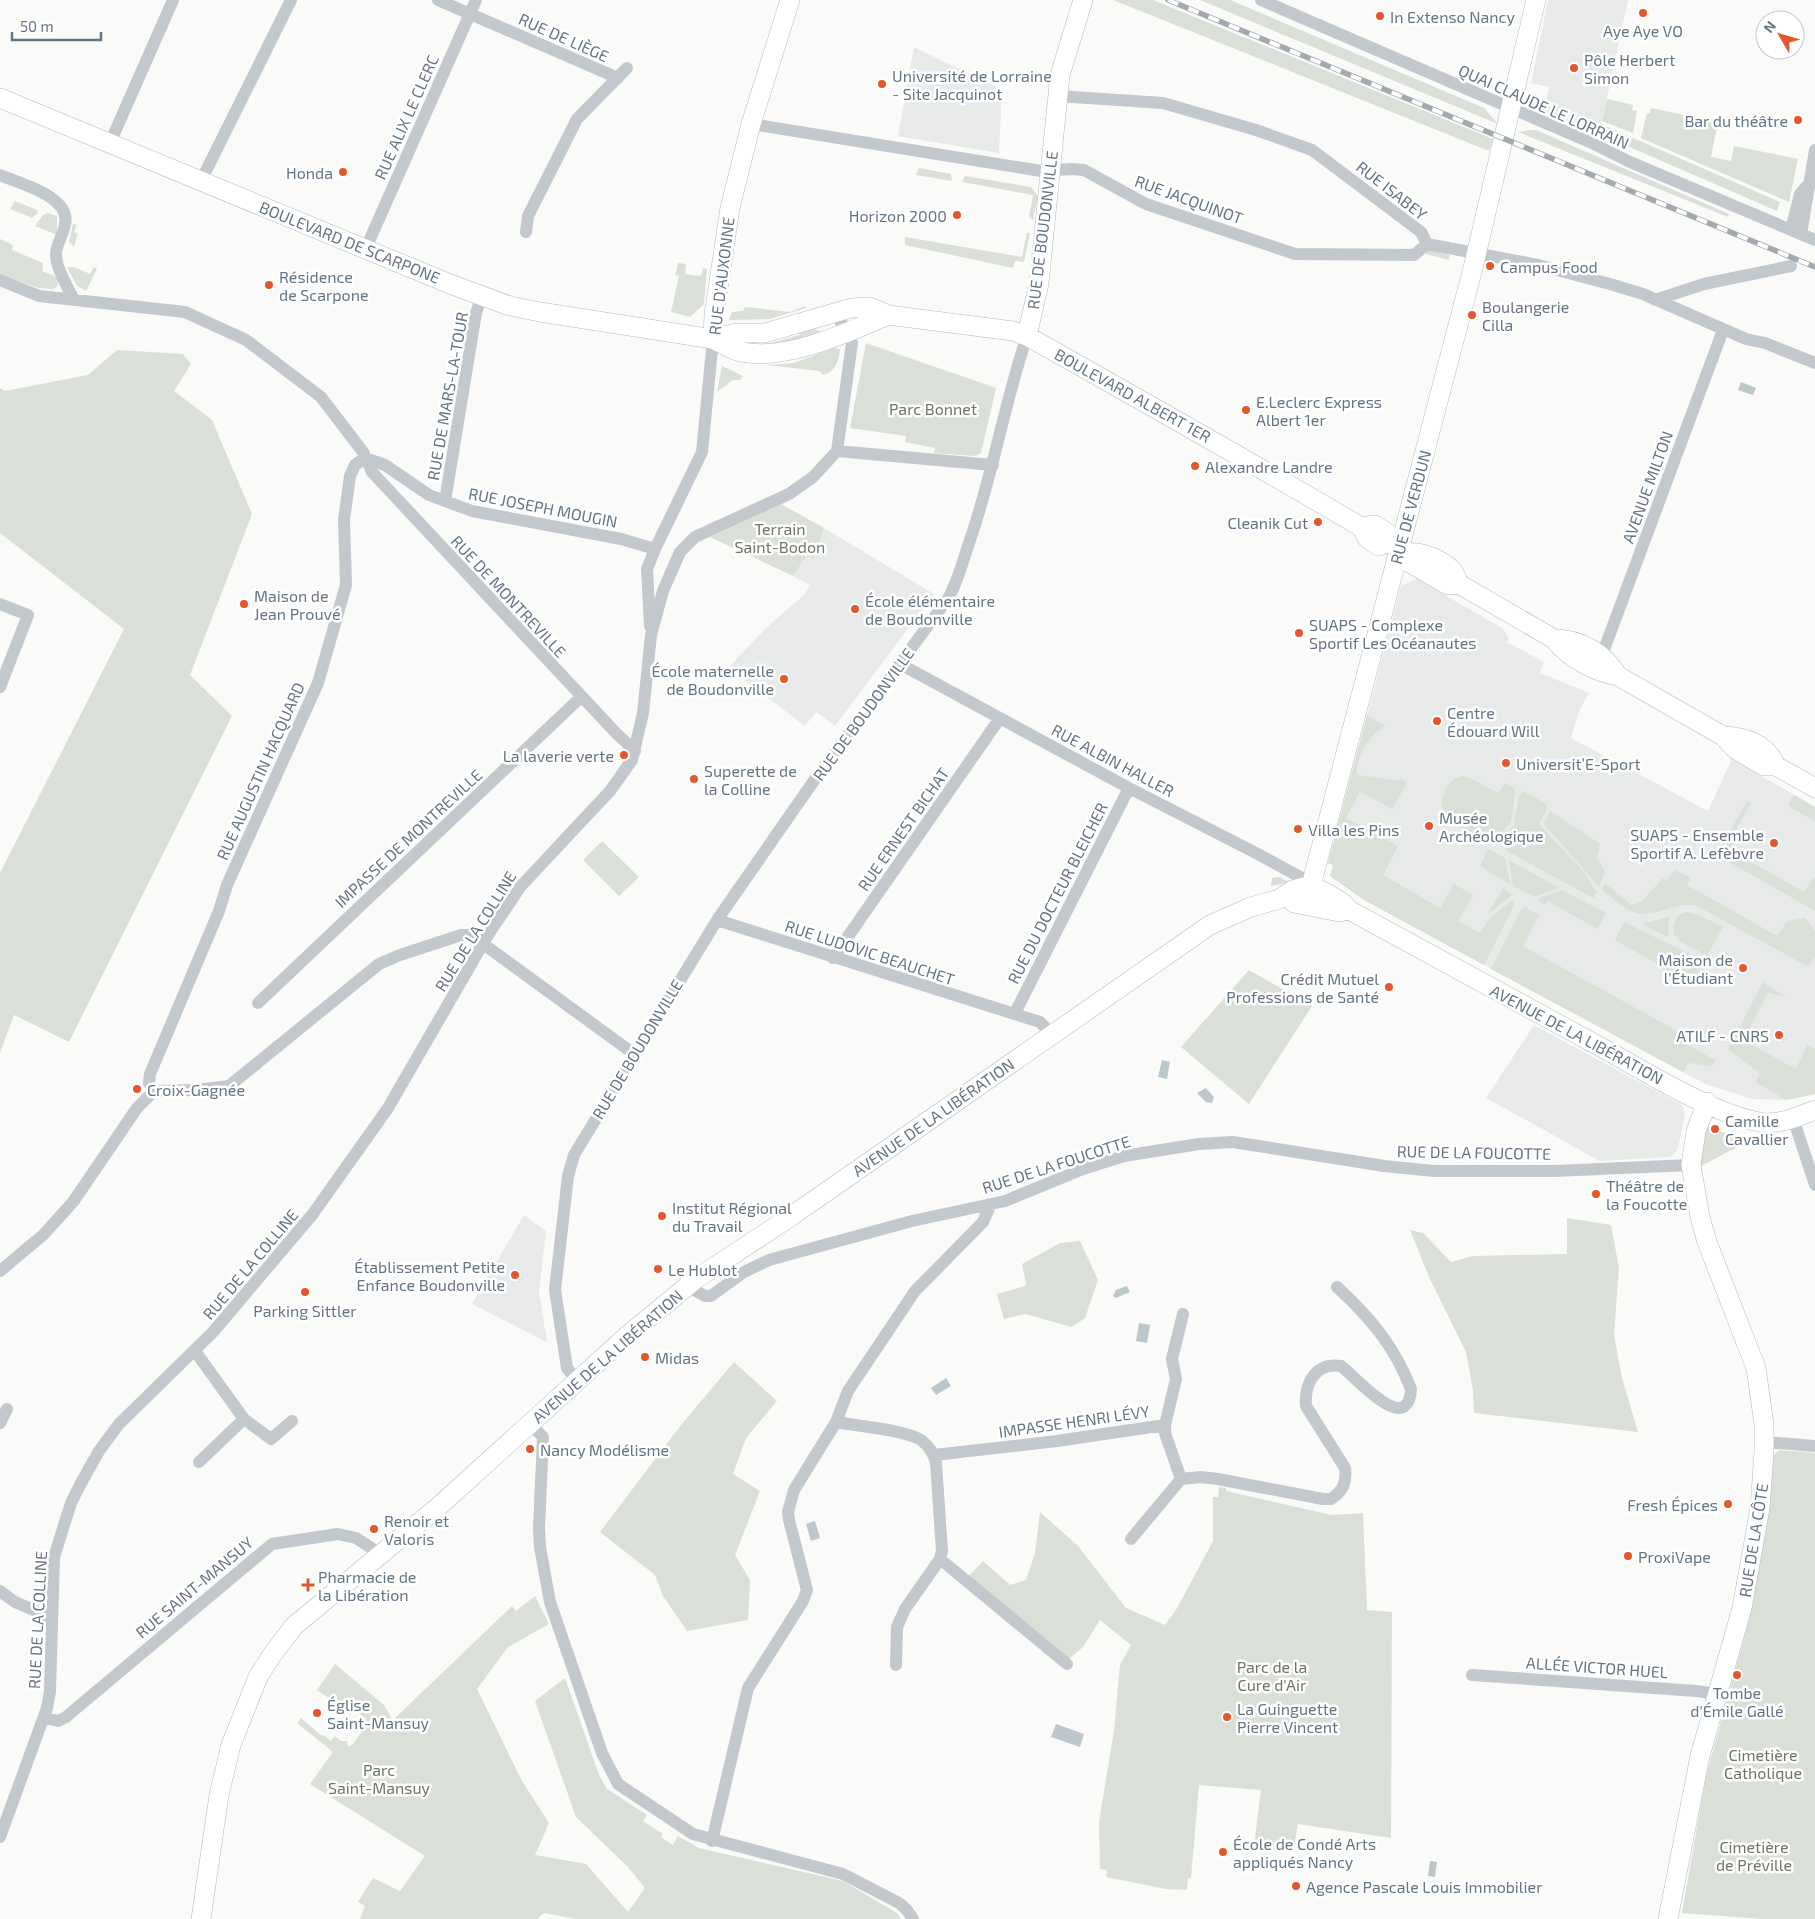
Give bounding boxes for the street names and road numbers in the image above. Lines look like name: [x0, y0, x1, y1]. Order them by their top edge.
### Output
street label: RUE DE LIÈGE: [516, 9, 612, 65]
street label: RUE ALIX LE CLERC: [370, 52, 442, 182]
street label: QUAI CLAUDE LE LORRAIN: [1455, 60, 1632, 153]
street label: RUE DE BOUDONVILLE: [1023, 150, 1061, 310]
street label: RUE ISABEY: [1353, 157, 1431, 223]
street label: RUE JACQUINOT: [1132, 171, 1246, 228]
street label: BOULEVARD DE SCARPONE: [257, 197, 443, 287]
street label: RUE D'AUXONNE: [704, 216, 738, 336]
street label: RUE DE MARS-LA-TOUR: [423, 310, 471, 482]
street label: BOULEVARD ALBERT 1ER: [1052, 344, 1215, 446]
street label: AVENUE MILTON: [1618, 428, 1676, 546]
street label: RUE DE VERDUN: [1386, 448, 1434, 566]
street label: RUE JOSEPH MOUGIN: [467, 483, 619, 531]
street label: RUE DE MONTREVILLE: [448, 531, 570, 661]
street label: RUE DE BOUDONVILLE: [808, 644, 918, 784]
street label: RUE AUGUSTIN HACQUARD: [212, 679, 309, 863]
street label: RUE ALBIN HALLER: [1049, 720, 1177, 800]
street label: RUE ERNEST BICHAT: [853, 764, 953, 894]
street label: IMPASSE DE MONTREVILLE: [331, 765, 486, 911]
street label: RUE DU DOCTEUR BLEICHER: [1003, 799, 1111, 987]
street label: RUE DE LA COLLINE: [430, 867, 520, 995]
street label: RUE LUDOVIC BEAUCHET: [783, 916, 957, 988]
street label: RUE DE BOUDONVILLE: [588, 976, 686, 1122]
street label: AVENUE DE LA LIBÉRATION: [1487, 980, 1667, 1088]
street label: AVENUE DE LA LIBÉRATION: [849, 1054, 1017, 1180]
street label: RUE DE LA FOUCOTTE: [980, 1131, 1132, 1197]
street label: RUE DE LA FOUCOTTE: [1397, 1141, 1551, 1163]
street label: RUE DE LA COLLINE: [198, 1205, 302, 1323]
street label: AVENUE DE LA LIBÉRATION: [528, 1286, 686, 1426]
street label: IMPASSE HENRI LÉVY: [997, 1401, 1151, 1441]
street label: RUE DE LA CÔTE: [1735, 1482, 1771, 1598]
street label: RUE SAINT-MANSUY: [132, 1532, 256, 1642]
street label: RUE DE LA COLLINE: [24, 1551, 50, 1689]
street label: ALLÉE VICTOR HUEL: [1525, 1653, 1669, 1681]

